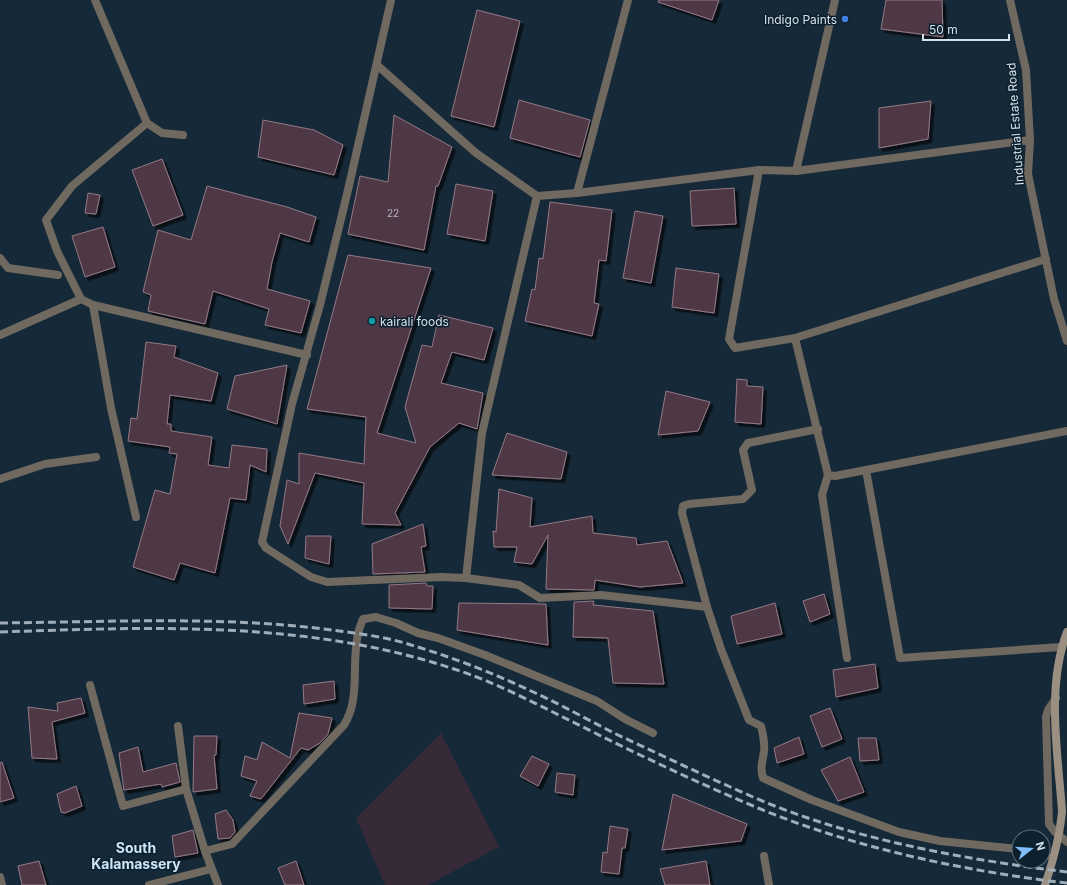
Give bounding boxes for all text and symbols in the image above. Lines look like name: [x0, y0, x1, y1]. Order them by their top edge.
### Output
place label: Indigo Paints: [764, 12, 837, 27]
marker: Indigo Paints: [840, 14, 850, 24]
scale bar: [923, 16, 1009, 42]
text: 50 m: [929, 22, 958, 37]
street label: Industrial Estate Road: [1003, 62, 1027, 186]
house number: 22: [387, 207, 399, 219]
place label: kairali foods: [380, 314, 449, 329]
marker: kairali foods: [367, 316, 377, 326]
north arrow: [1011, 829, 1051, 869]
district label: South Kalamassery: [91, 839, 181, 872]
text: N: [1033, 840, 1048, 852]

